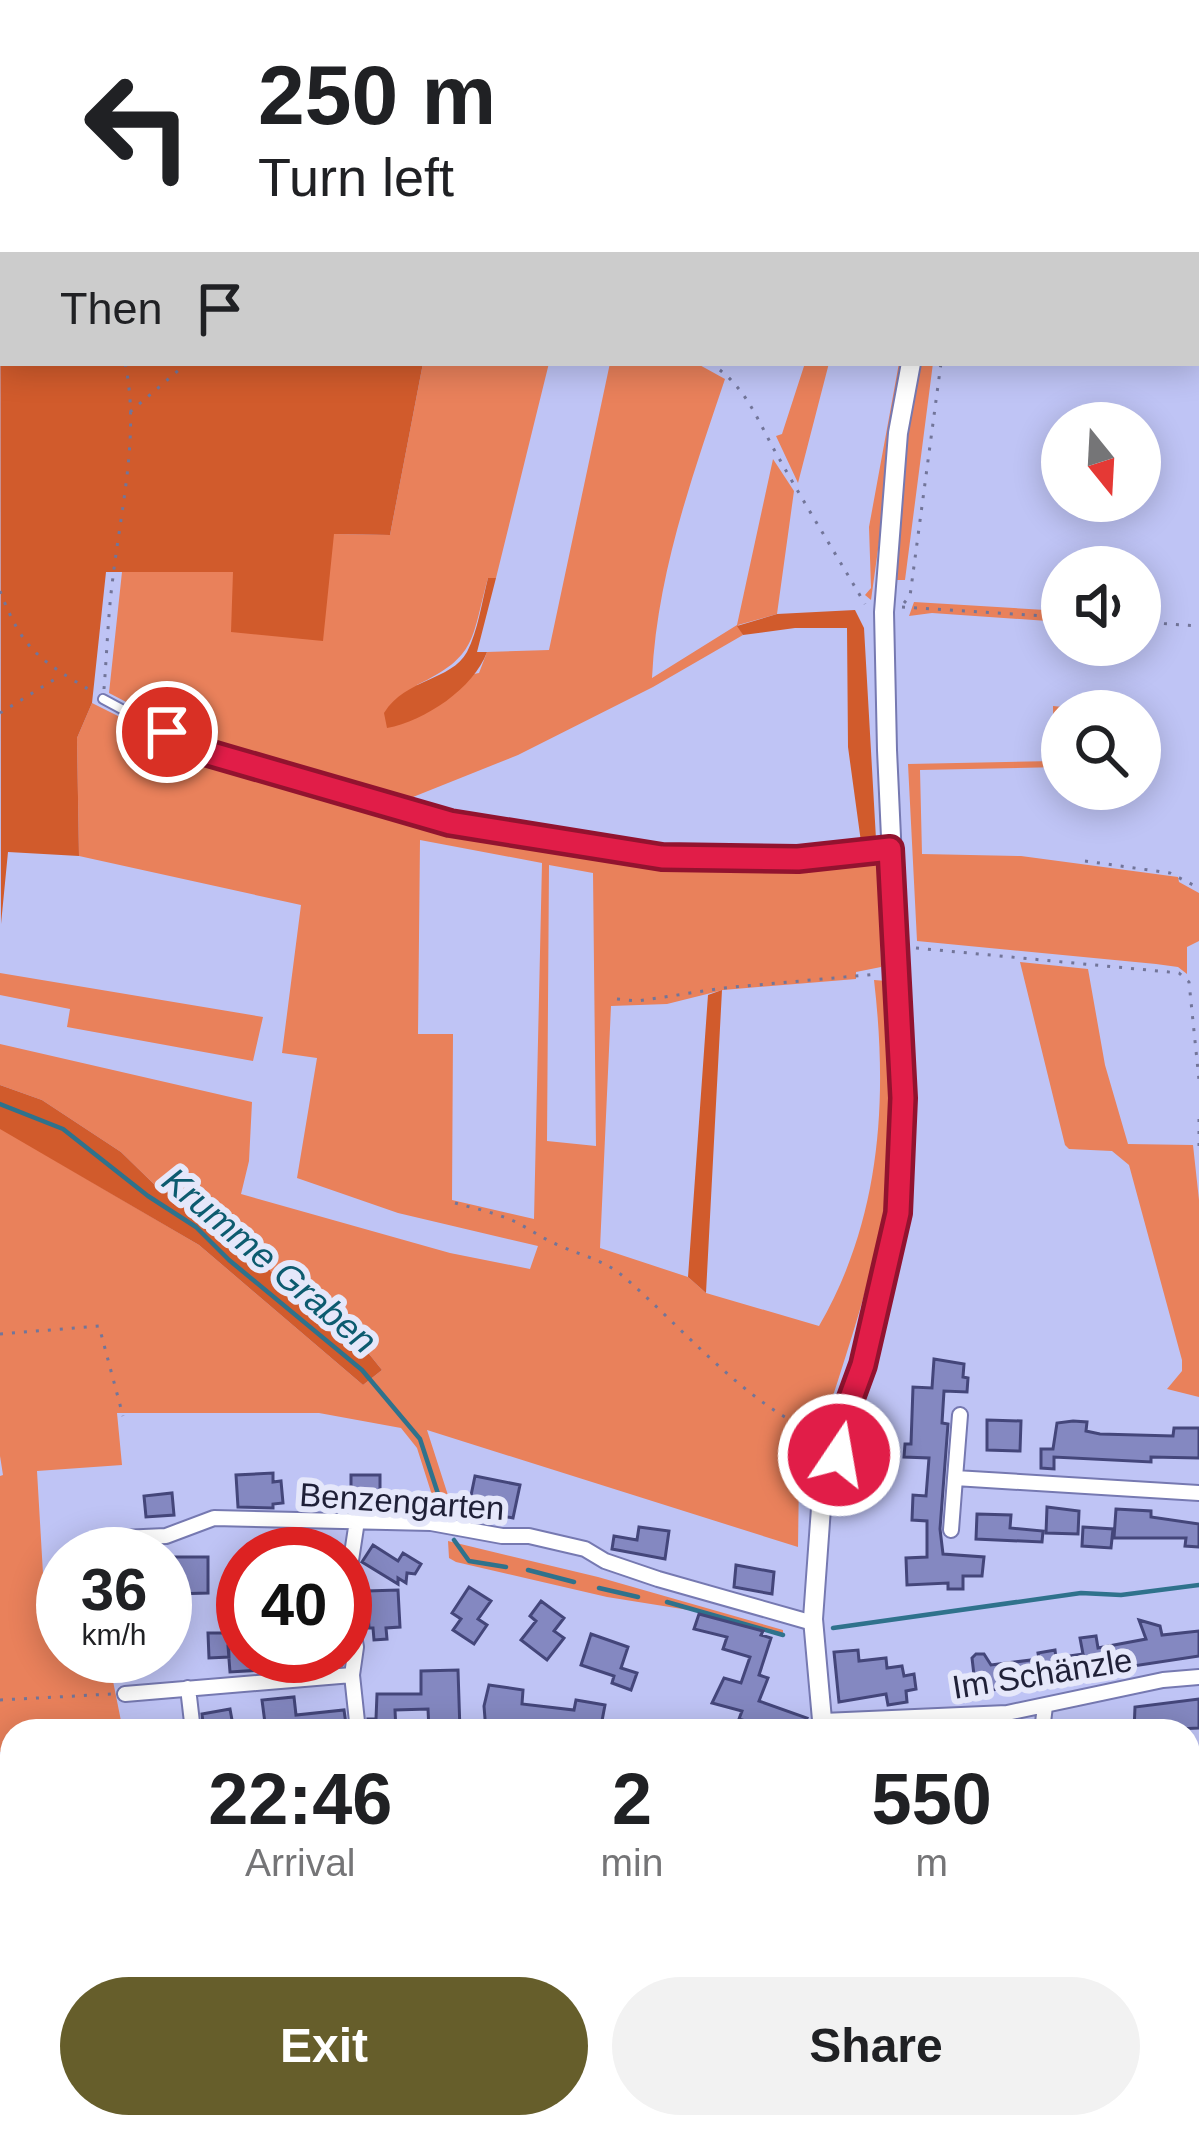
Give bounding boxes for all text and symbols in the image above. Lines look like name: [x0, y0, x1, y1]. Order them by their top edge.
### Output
icon: left: [60, 48, 216, 204]
text: 250 m: [258, 48, 496, 142]
text: Turn left: [258, 147, 454, 207]
icon: arrive: [187, 276, 253, 342]
text: Then: [60, 283, 163, 334]
north arrow: [1041, 402, 1161, 522]
map controls: [1041, 402, 1161, 810]
button: sound: [1041, 546, 1161, 666]
pin: [116, 681, 218, 783]
button: search: [1041, 690, 1161, 810]
icon: arrive: [134, 699, 200, 765]
water label: Krumme Graben: [155, 1159, 385, 1362]
position arrow: [776, 1392, 902, 1518]
street label: Benzengarten: [298, 1476, 506, 1527]
speed limit sign: 40: [216, 1527, 372, 1683]
text: 36: [81, 1556, 147, 1623]
text: km/h: [81, 1618, 147, 1651]
street label: Im Schänzle: [950, 1641, 1135, 1706]
text: 22:46: [208, 1759, 392, 1839]
text: 2: [612, 1759, 652, 1839]
text: 550: [872, 1759, 992, 1839]
text: Arrival: [245, 1841, 356, 1884]
text: min: [601, 1841, 663, 1884]
text: m: [915, 1841, 948, 1884]
button: Exit: [60, 1977, 588, 2115]
button: Share: [612, 1977, 1140, 2115]

